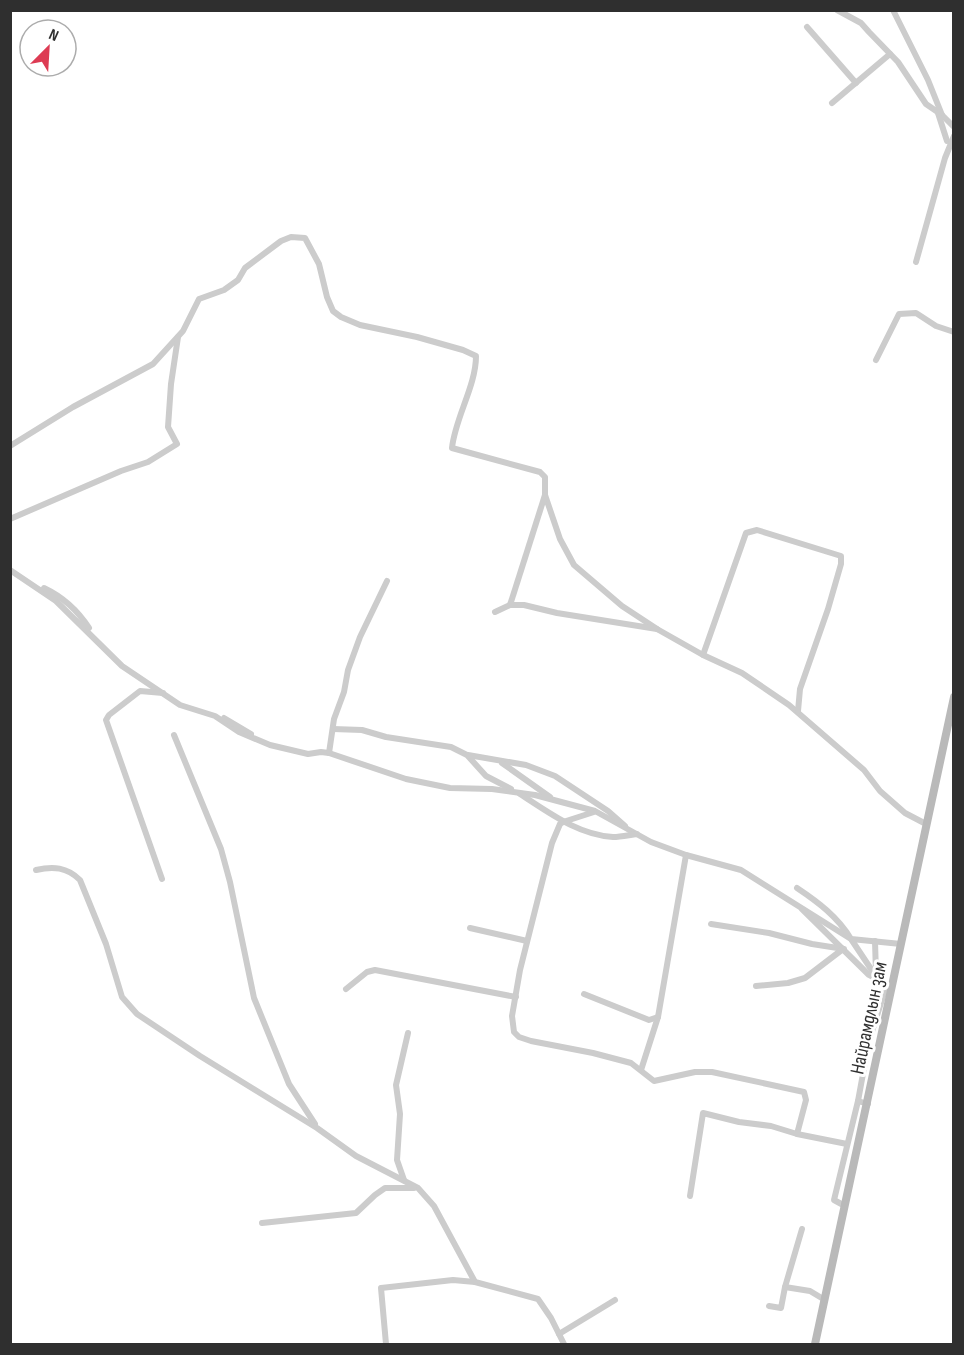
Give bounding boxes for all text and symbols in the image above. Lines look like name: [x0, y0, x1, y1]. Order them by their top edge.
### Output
north arrow: [18, 18, 78, 78]
text: N: [46, 25, 61, 46]
street label: Найрамдлын зам: [845, 959, 893, 1077]

